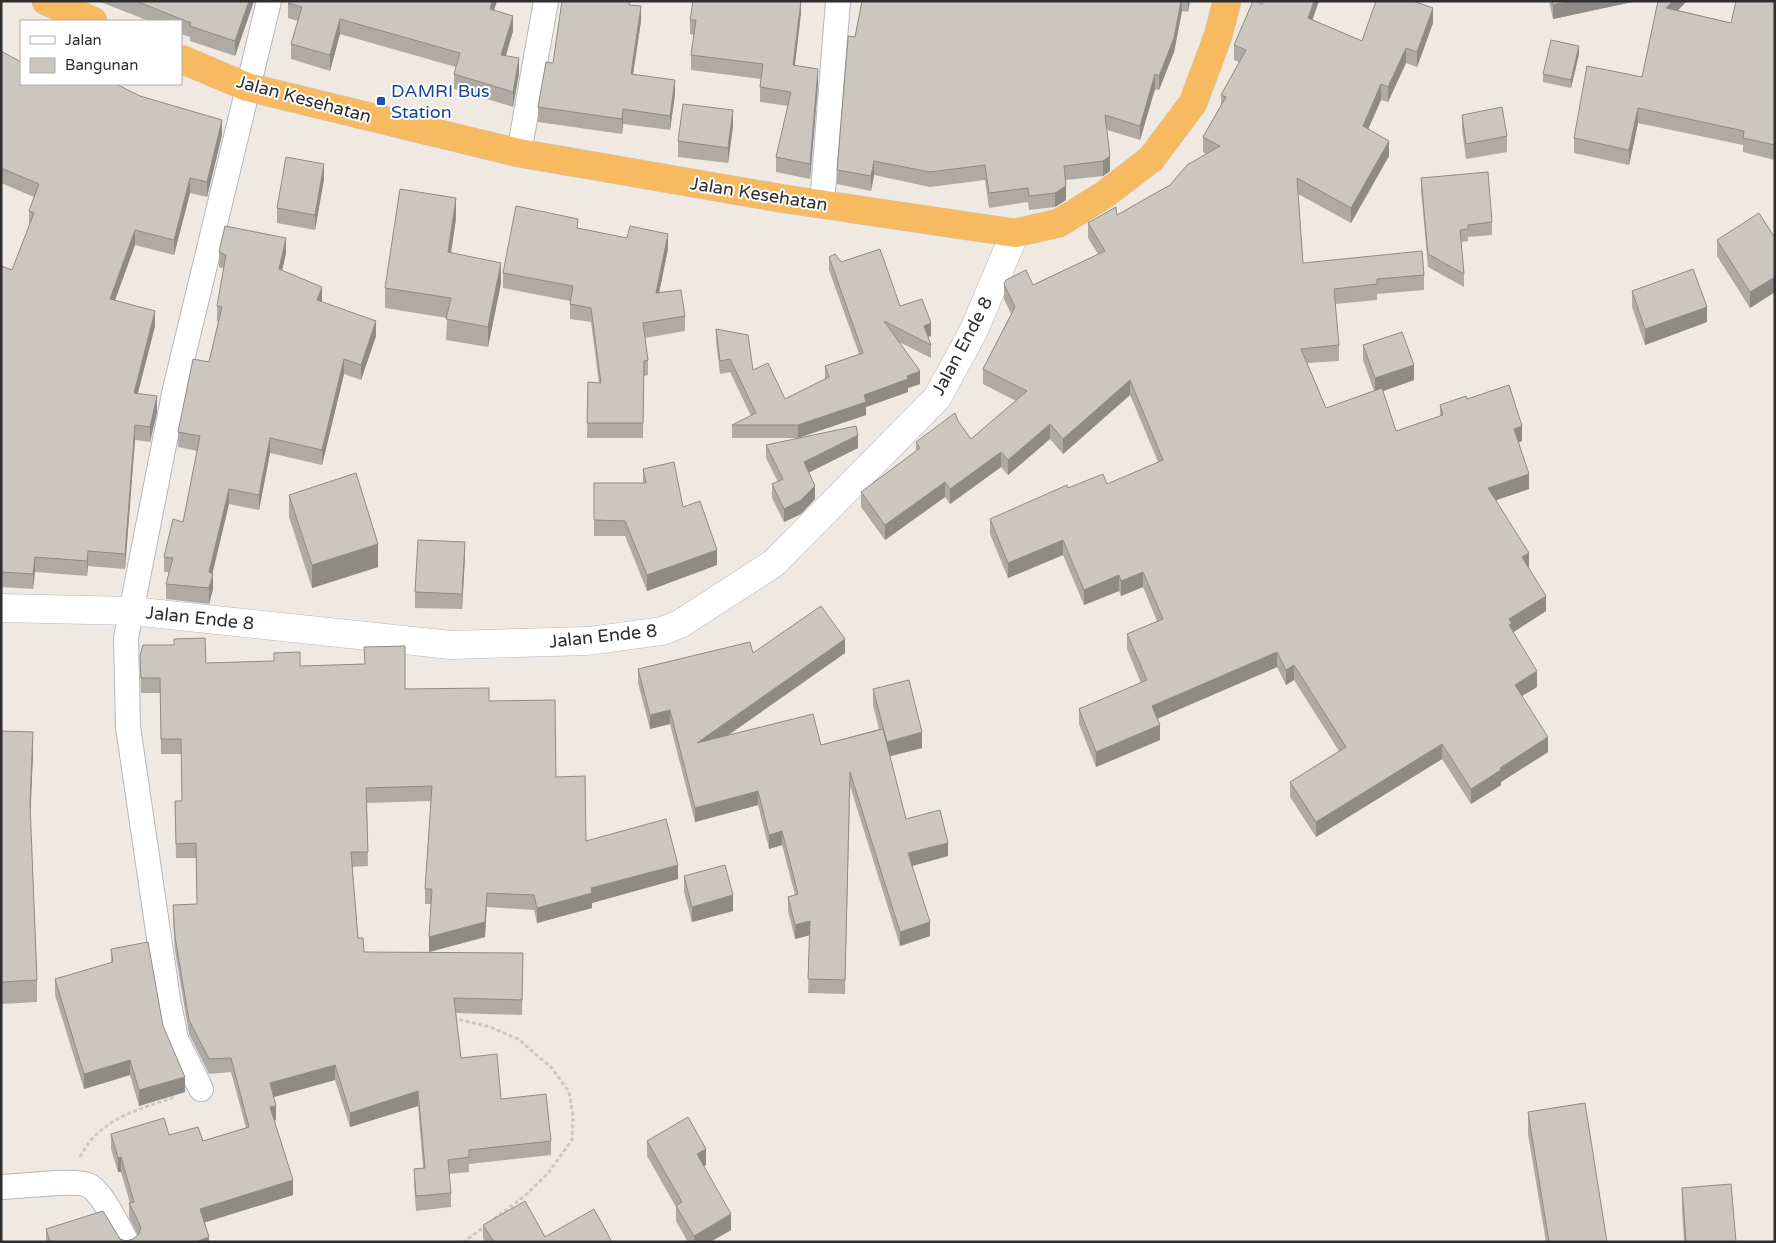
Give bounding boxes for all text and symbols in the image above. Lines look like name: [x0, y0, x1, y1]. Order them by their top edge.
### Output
legend: [20, 20, 182, 85]
text: Jalan: [65, 31, 102, 49]
text: Bangunan: [65, 56, 138, 74]
street label: Jalan Kesehatan: [234, 70, 374, 128]
place label: DAMRI Bus Station: [391, 80, 490, 123]
marker: DAMRI Bus Station: [375, 95, 387, 107]
street label: Jalan Kesehatan: [689, 172, 829, 216]
street label: Jalan Ende 8: [927, 293, 997, 399]
street label: Jalan Ende 8: [145, 601, 255, 635]
street label: Jalan Ende 8: [548, 619, 658, 653]

